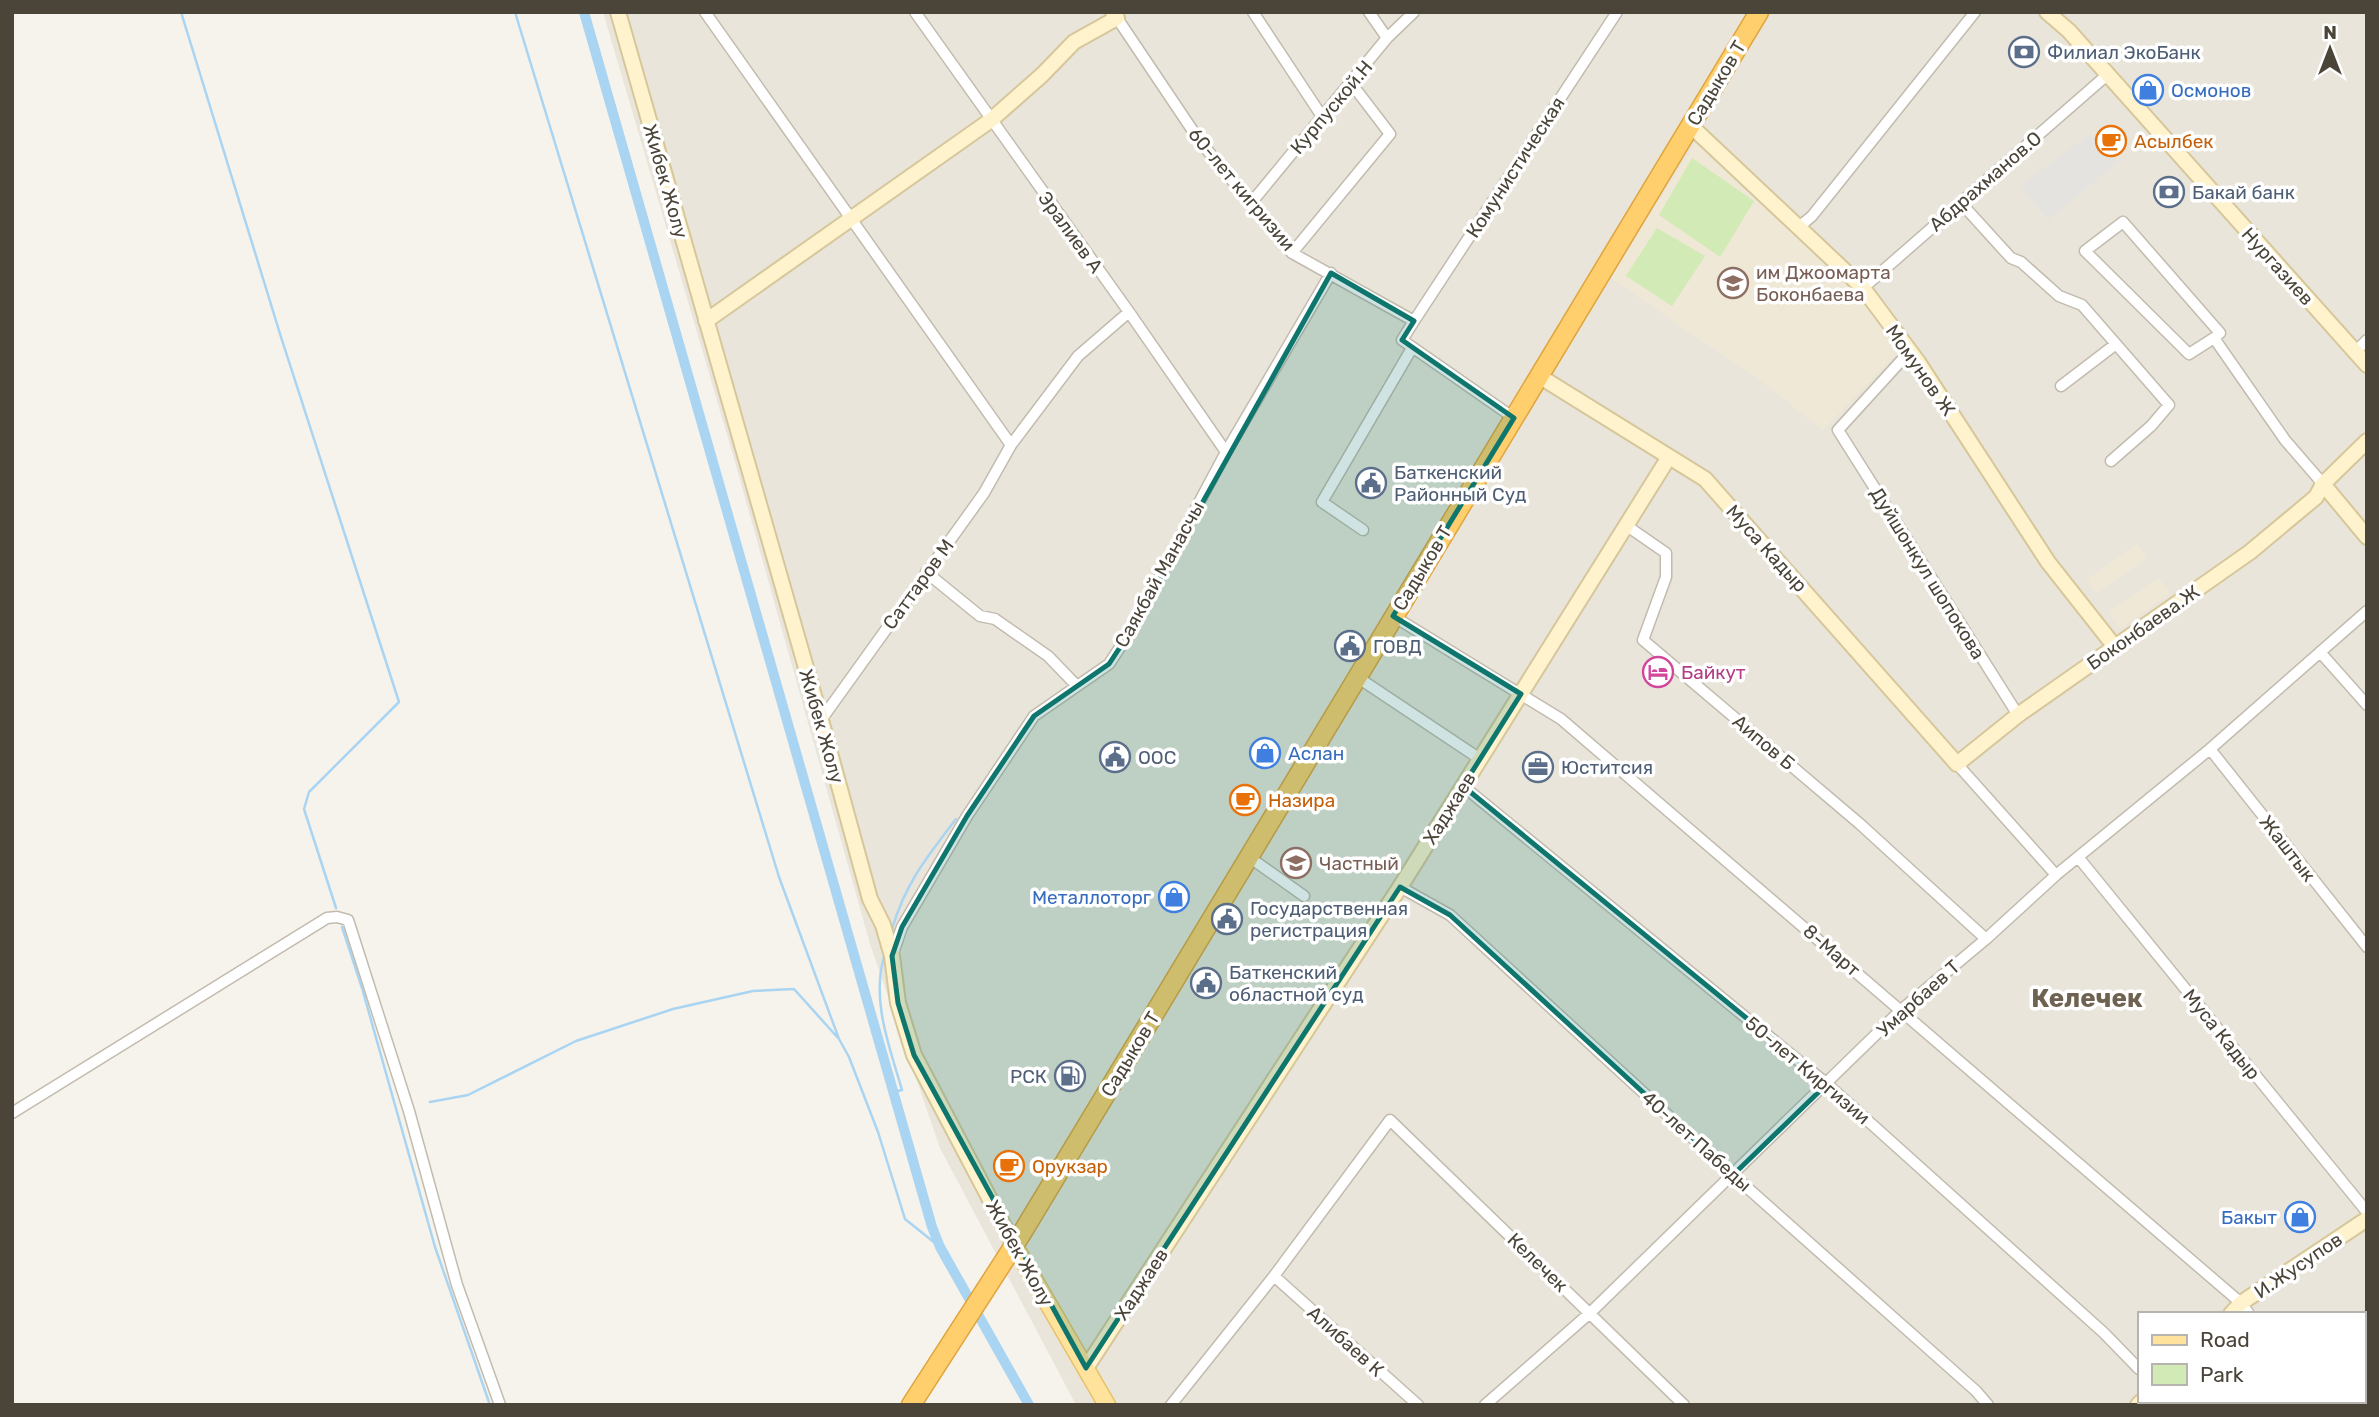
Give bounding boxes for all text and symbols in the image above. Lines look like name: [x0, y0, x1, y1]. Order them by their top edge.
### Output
north arrow: [2295, 14, 2365, 84]
text: N: [2323, 21, 2337, 44]
bank icon: Филиал ЭкоБанк: [2007, 35, 2041, 69]
street label: Садыков Т: [1682, 37, 1751, 130]
place label: Филиал ЭкоБанк: [2047, 41, 2201, 64]
street label: Курпуской.Н: [1286, 56, 1377, 159]
shop icon: Осмонов: [2131, 73, 2165, 107]
place label: Осмонов: [2171, 79, 2251, 102]
street label: Комунистическая: [1461, 92, 1570, 242]
street label: Жибек Жолу: [638, 121, 693, 241]
street label: 60-лет кигризии: [1183, 123, 1300, 256]
cafe icon: Асылбек: [2094, 124, 2128, 158]
street label: Абдрахманов.О: [1925, 126, 2046, 236]
place label: Асылбек: [2134, 130, 2214, 153]
bank icon: Бакай банк: [2152, 175, 2186, 209]
place label: Бакай банк: [2192, 181, 2295, 204]
street label: Эралиев А: [1033, 187, 1108, 278]
street label: Нургазиев: [2237, 223, 2318, 310]
place label: им Джоомарта Боконбаева: [1756, 261, 1891, 306]
school or university icon: им Джоомарта Боконбаева: [1716, 266, 1750, 300]
street label: Момунов Ж: [1881, 320, 1961, 420]
place label: Баткенский Районный Суд: [1394, 461, 1526, 506]
public building icon: Баткенский Районный Суд: [1354, 466, 1388, 500]
street label: Дуйшонкул шопокова: [1865, 483, 1990, 663]
street label: Саякбай Манасчы: [1110, 497, 1209, 651]
street label: Муса Кадыр: [1721, 500, 1812, 597]
street label: Садыков Т: [1388, 522, 1457, 615]
street label: Саттаров М: [878, 535, 959, 634]
street label: Боконбаева.Ж: [2083, 580, 2204, 675]
public building icon: ГОВД: [1333, 629, 1367, 663]
place label: ГОВД: [1373, 635, 1422, 658]
hotel icon: Байкут: [1641, 655, 1675, 689]
place label: Байкут: [1681, 661, 1746, 684]
street label: Жибек Жолу: [794, 666, 849, 786]
street label: Аипов Б: [1728, 710, 1799, 775]
shop icon: Аслан: [1248, 736, 1282, 770]
public building icon: ООС: [1098, 740, 1132, 774]
place label: Аслан: [1288, 742, 1344, 765]
place label: ООС: [1138, 746, 1176, 769]
office icon: Юститсия: [1521, 750, 1555, 784]
place label: Юститсия: [1561, 756, 1653, 779]
street label: Хаджаев: [1418, 768, 1481, 849]
cafe icon: Назира: [1228, 783, 1262, 817]
place label: Назира: [1268, 789, 1335, 812]
street label: Жаштык: [2255, 811, 2321, 886]
school or university icon: Частный: [1279, 846, 1313, 880]
place label: Частный: [1319, 852, 1399, 875]
shop icon: Металлоторг: [1157, 880, 1191, 914]
place label: Металлоторг: [1032, 886, 1151, 909]
place label: Государственная регистрация: [1250, 897, 1408, 942]
public building icon: Государственная регистрация: [1210, 902, 1244, 936]
street label: 8-Март: [1799, 919, 1865, 981]
street label: Умарбаев Т: [1872, 955, 1965, 1042]
place label: Баткенский областной суд: [1229, 961, 1364, 1006]
public building icon: Баткенский областной суд: [1189, 966, 1223, 1000]
district label: Келечек: [2031, 983, 2143, 1014]
street label: Муса Кадыр: [2178, 984, 2265, 1084]
street label: Садыков Т: [1096, 1008, 1165, 1101]
street label: 50-лет Киргизии: [1741, 1011, 1875, 1129]
fuel station icon: РСК: [1053, 1059, 1087, 1093]
place label: РСК: [1010, 1065, 1047, 1088]
street label: 40-лет Пабеды: [1637, 1086, 1756, 1197]
cafe icon: Орукзар: [992, 1149, 1026, 1183]
place label: Орукзар: [1032, 1155, 1108, 1178]
street label: Жибек Жолу: [981, 1196, 1058, 1310]
shop icon: Бакыт: [2283, 1200, 2317, 1234]
place label: Бакыт: [2221, 1206, 2277, 1229]
street label: Келечек: [1503, 1228, 1573, 1297]
street label: И.Жусупов: [2250, 1228, 2347, 1303]
street label: Хаджаев: [1110, 1244, 1173, 1324]
street label: Алибаев К: [1303, 1301, 1389, 1382]
legend: [2138, 1312, 2365, 1403]
text: Road: [2200, 1327, 2250, 1352]
text: Park: [2200, 1362, 2244, 1387]

